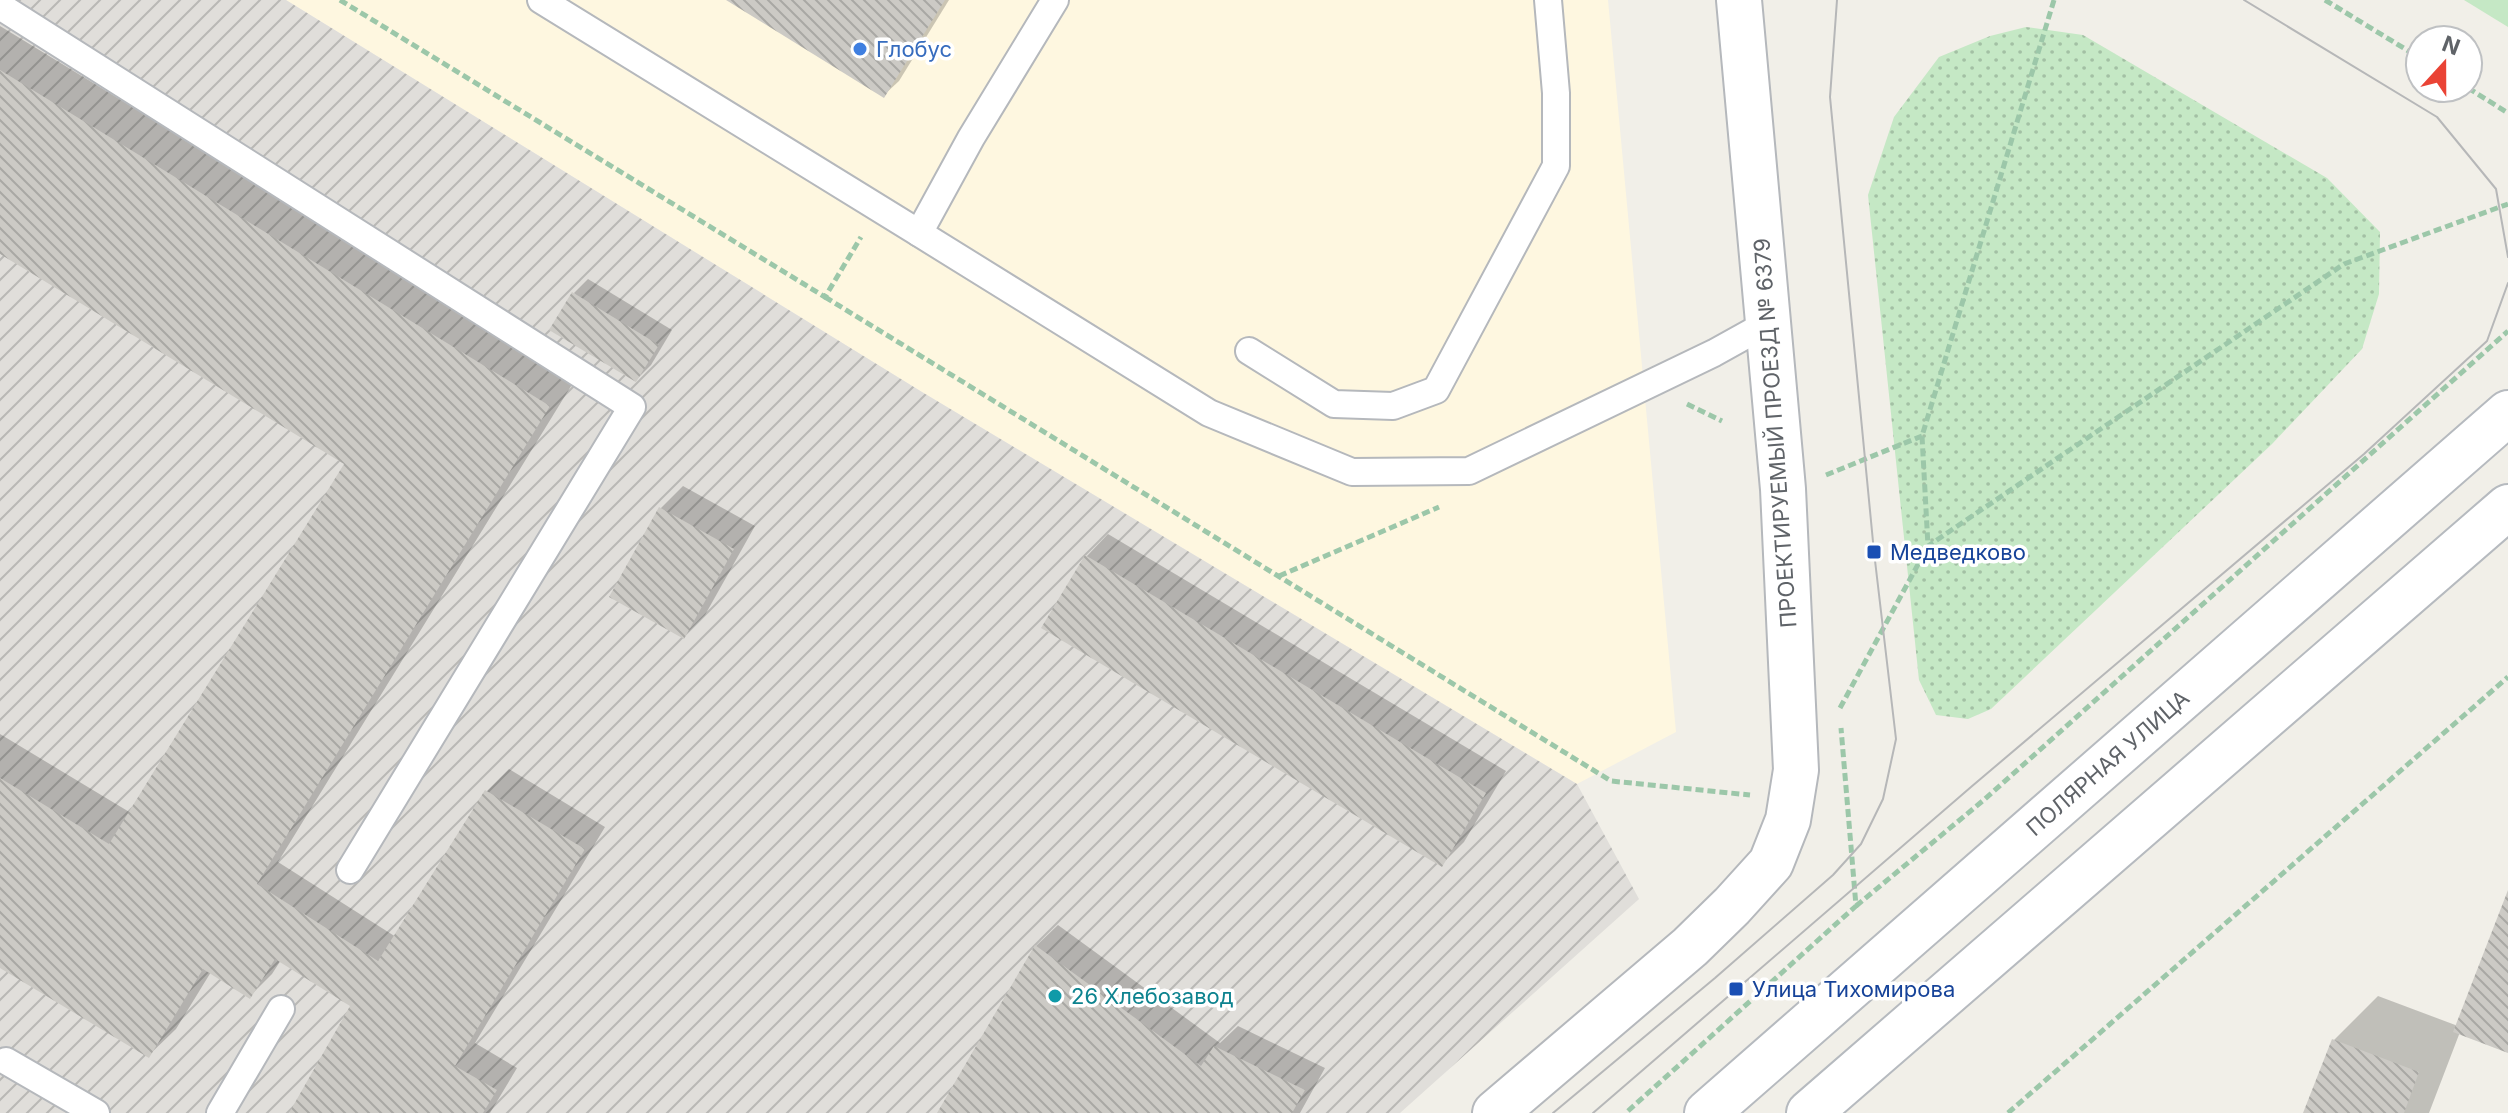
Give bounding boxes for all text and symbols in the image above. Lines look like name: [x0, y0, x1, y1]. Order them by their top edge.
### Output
north arrow: [2404, 24, 2484, 104]
text: N: [2439, 30, 2464, 60]
place label: Глобус: [876, 36, 952, 62]
marker: Глобус: [851, 40, 869, 58]
street label: ПРОЕКТИРУЕМЫЙ ПРОЕЗД № 6379: [1748, 237, 1802, 629]
place label: Медведково: [1890, 539, 2026, 565]
marker: Медведково: [1865, 543, 1883, 561]
street label: ПОЛЯРНАЯ УЛИЦА: [2021, 685, 2194, 841]
place label: Улица Тихомирова: [1752, 976, 1955, 1002]
marker: Улица Тихомирова: [1727, 980, 1745, 998]
place label: 26 Хлебозавод: [1071, 983, 1234, 1009]
marker: 26 Хлебозавод: [1046, 987, 1064, 1005]

